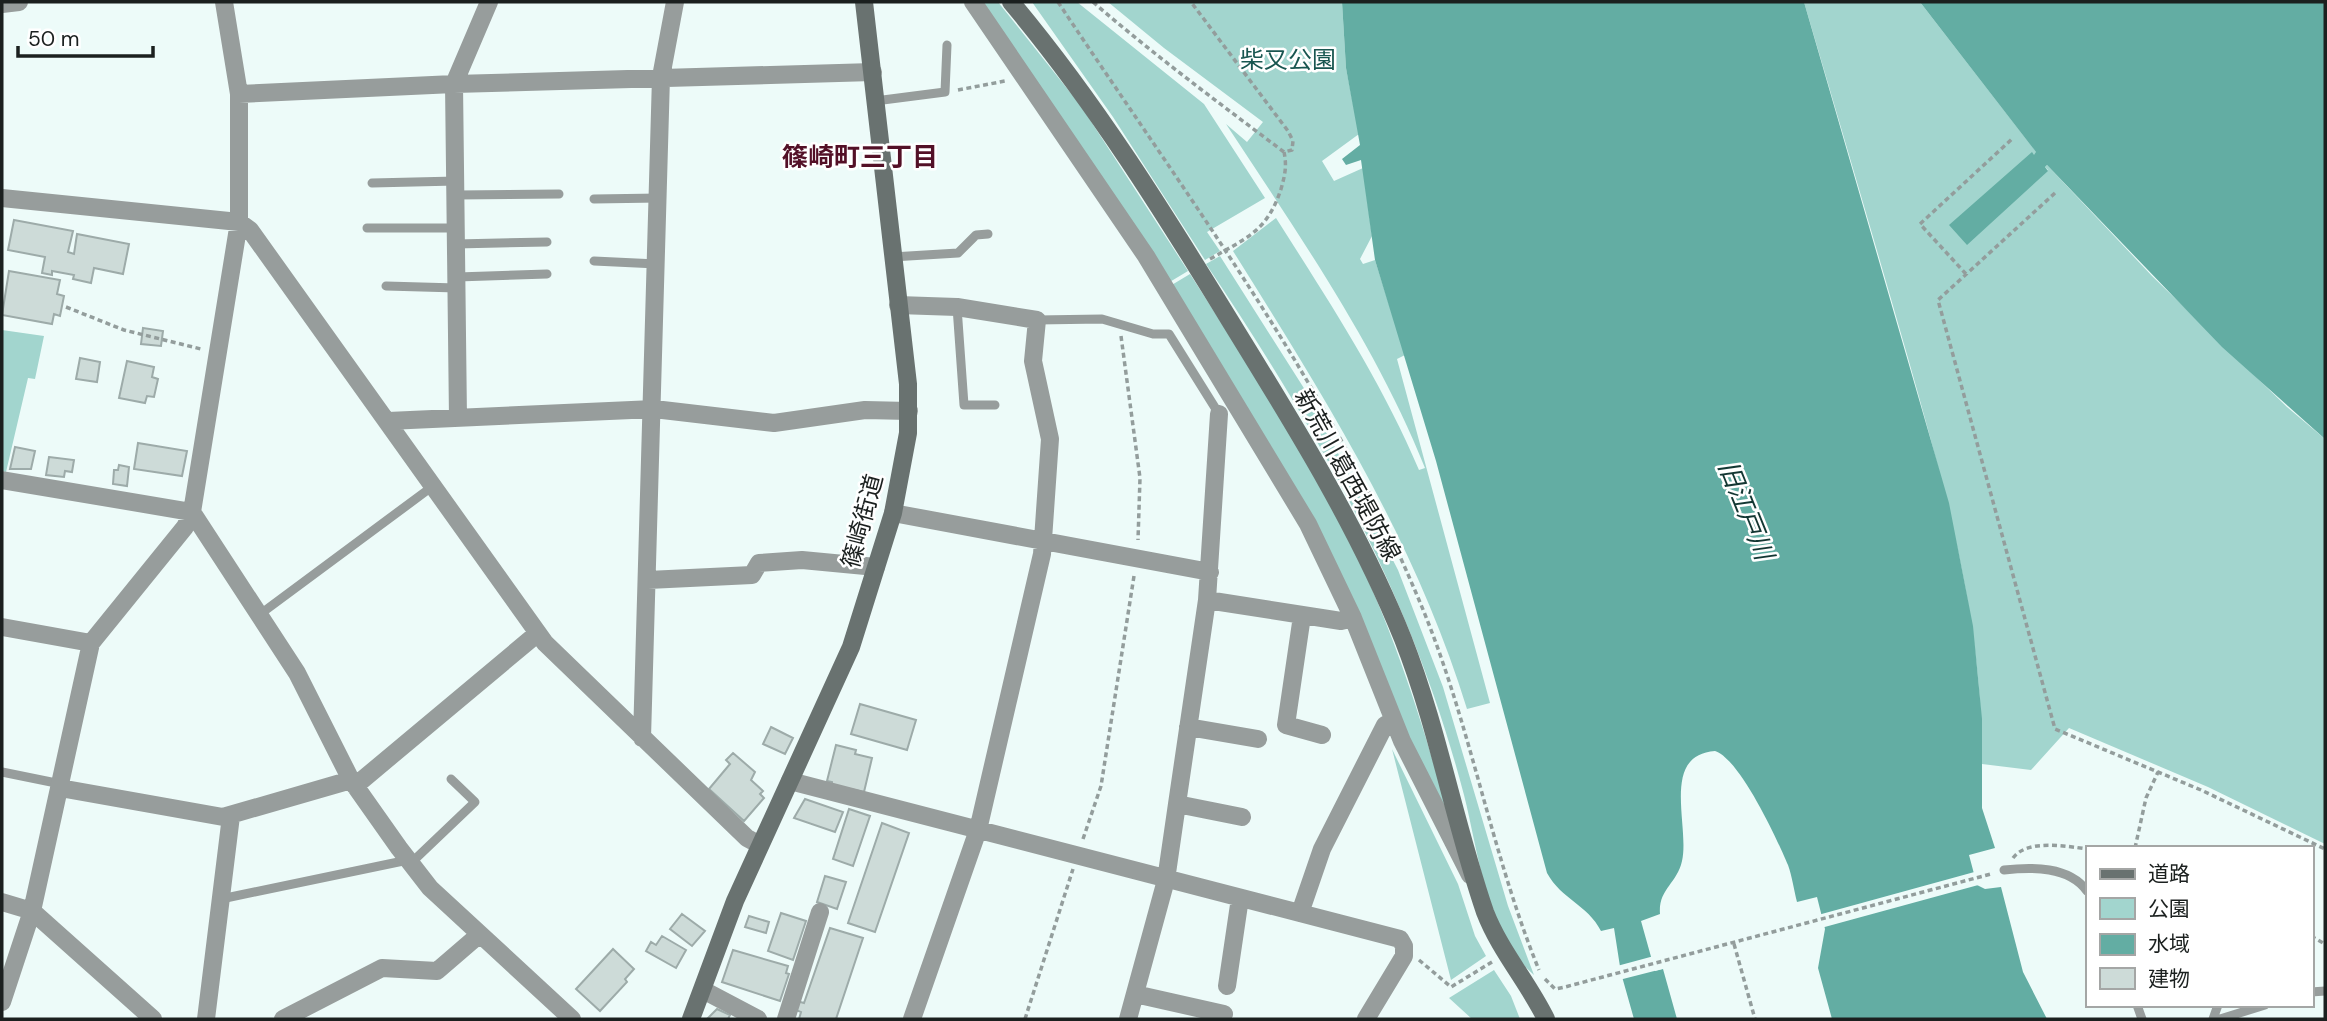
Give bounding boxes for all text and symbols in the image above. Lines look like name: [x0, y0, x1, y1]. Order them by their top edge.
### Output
scale bar: [18, 14, 152, 58]
text: 50 m: [28, 25, 79, 53]
park label: 柴又公園: [1240, 44, 1336, 75]
district label: 篠崎町三丁目: [782, 140, 938, 174]
street label: 新荒川葛西堤防線: [1288, 384, 1408, 566]
water label: 旧江戸川: [1711, 455, 1782, 567]
street label: 篠崎街道: [835, 471, 889, 571]
legend: [2086, 846, 2313, 1007]
text: 道路: [2148, 860, 2190, 888]
text: 公園: [2148, 895, 2190, 923]
text: 水域: [2148, 930, 2190, 958]
text: 建物: [2148, 965, 2190, 993]

